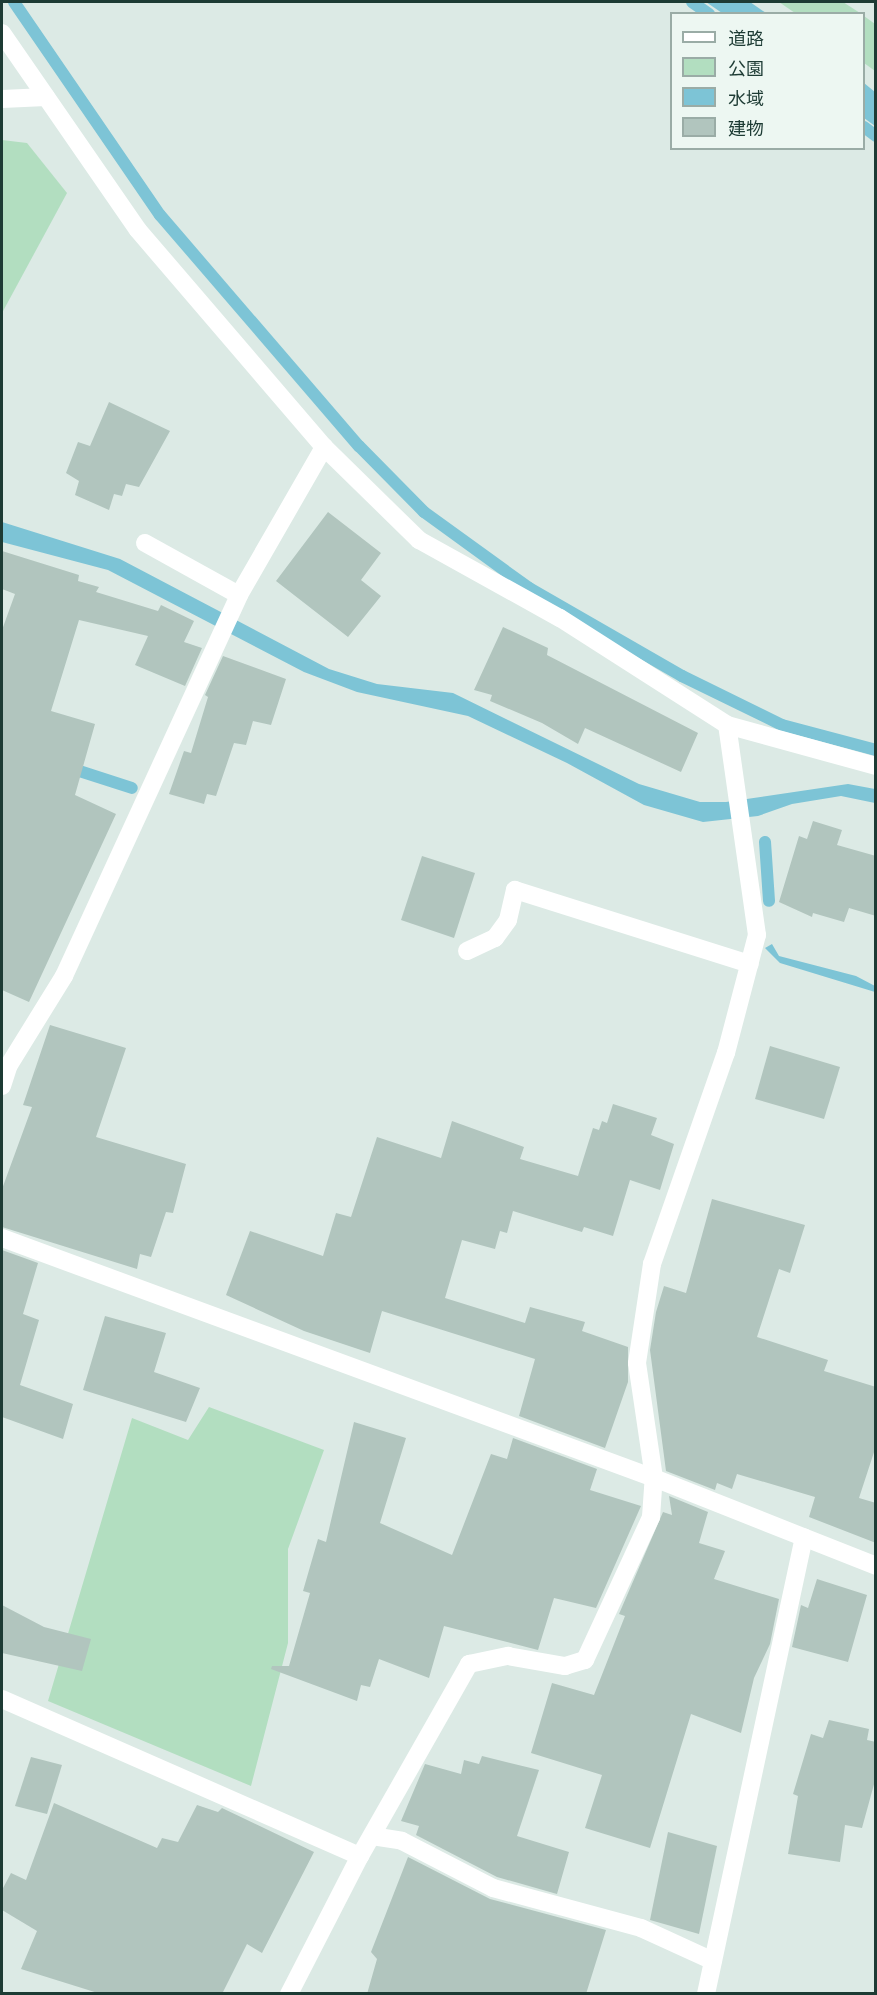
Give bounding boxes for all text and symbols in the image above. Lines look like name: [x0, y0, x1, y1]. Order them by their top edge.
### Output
legend: [670, 12, 865, 150]
text: 道路: [728, 29, 764, 50]
text: 公園: [728, 59, 764, 80]
text: 水域: [728, 89, 764, 110]
text: 建物: [728, 119, 764, 140]

